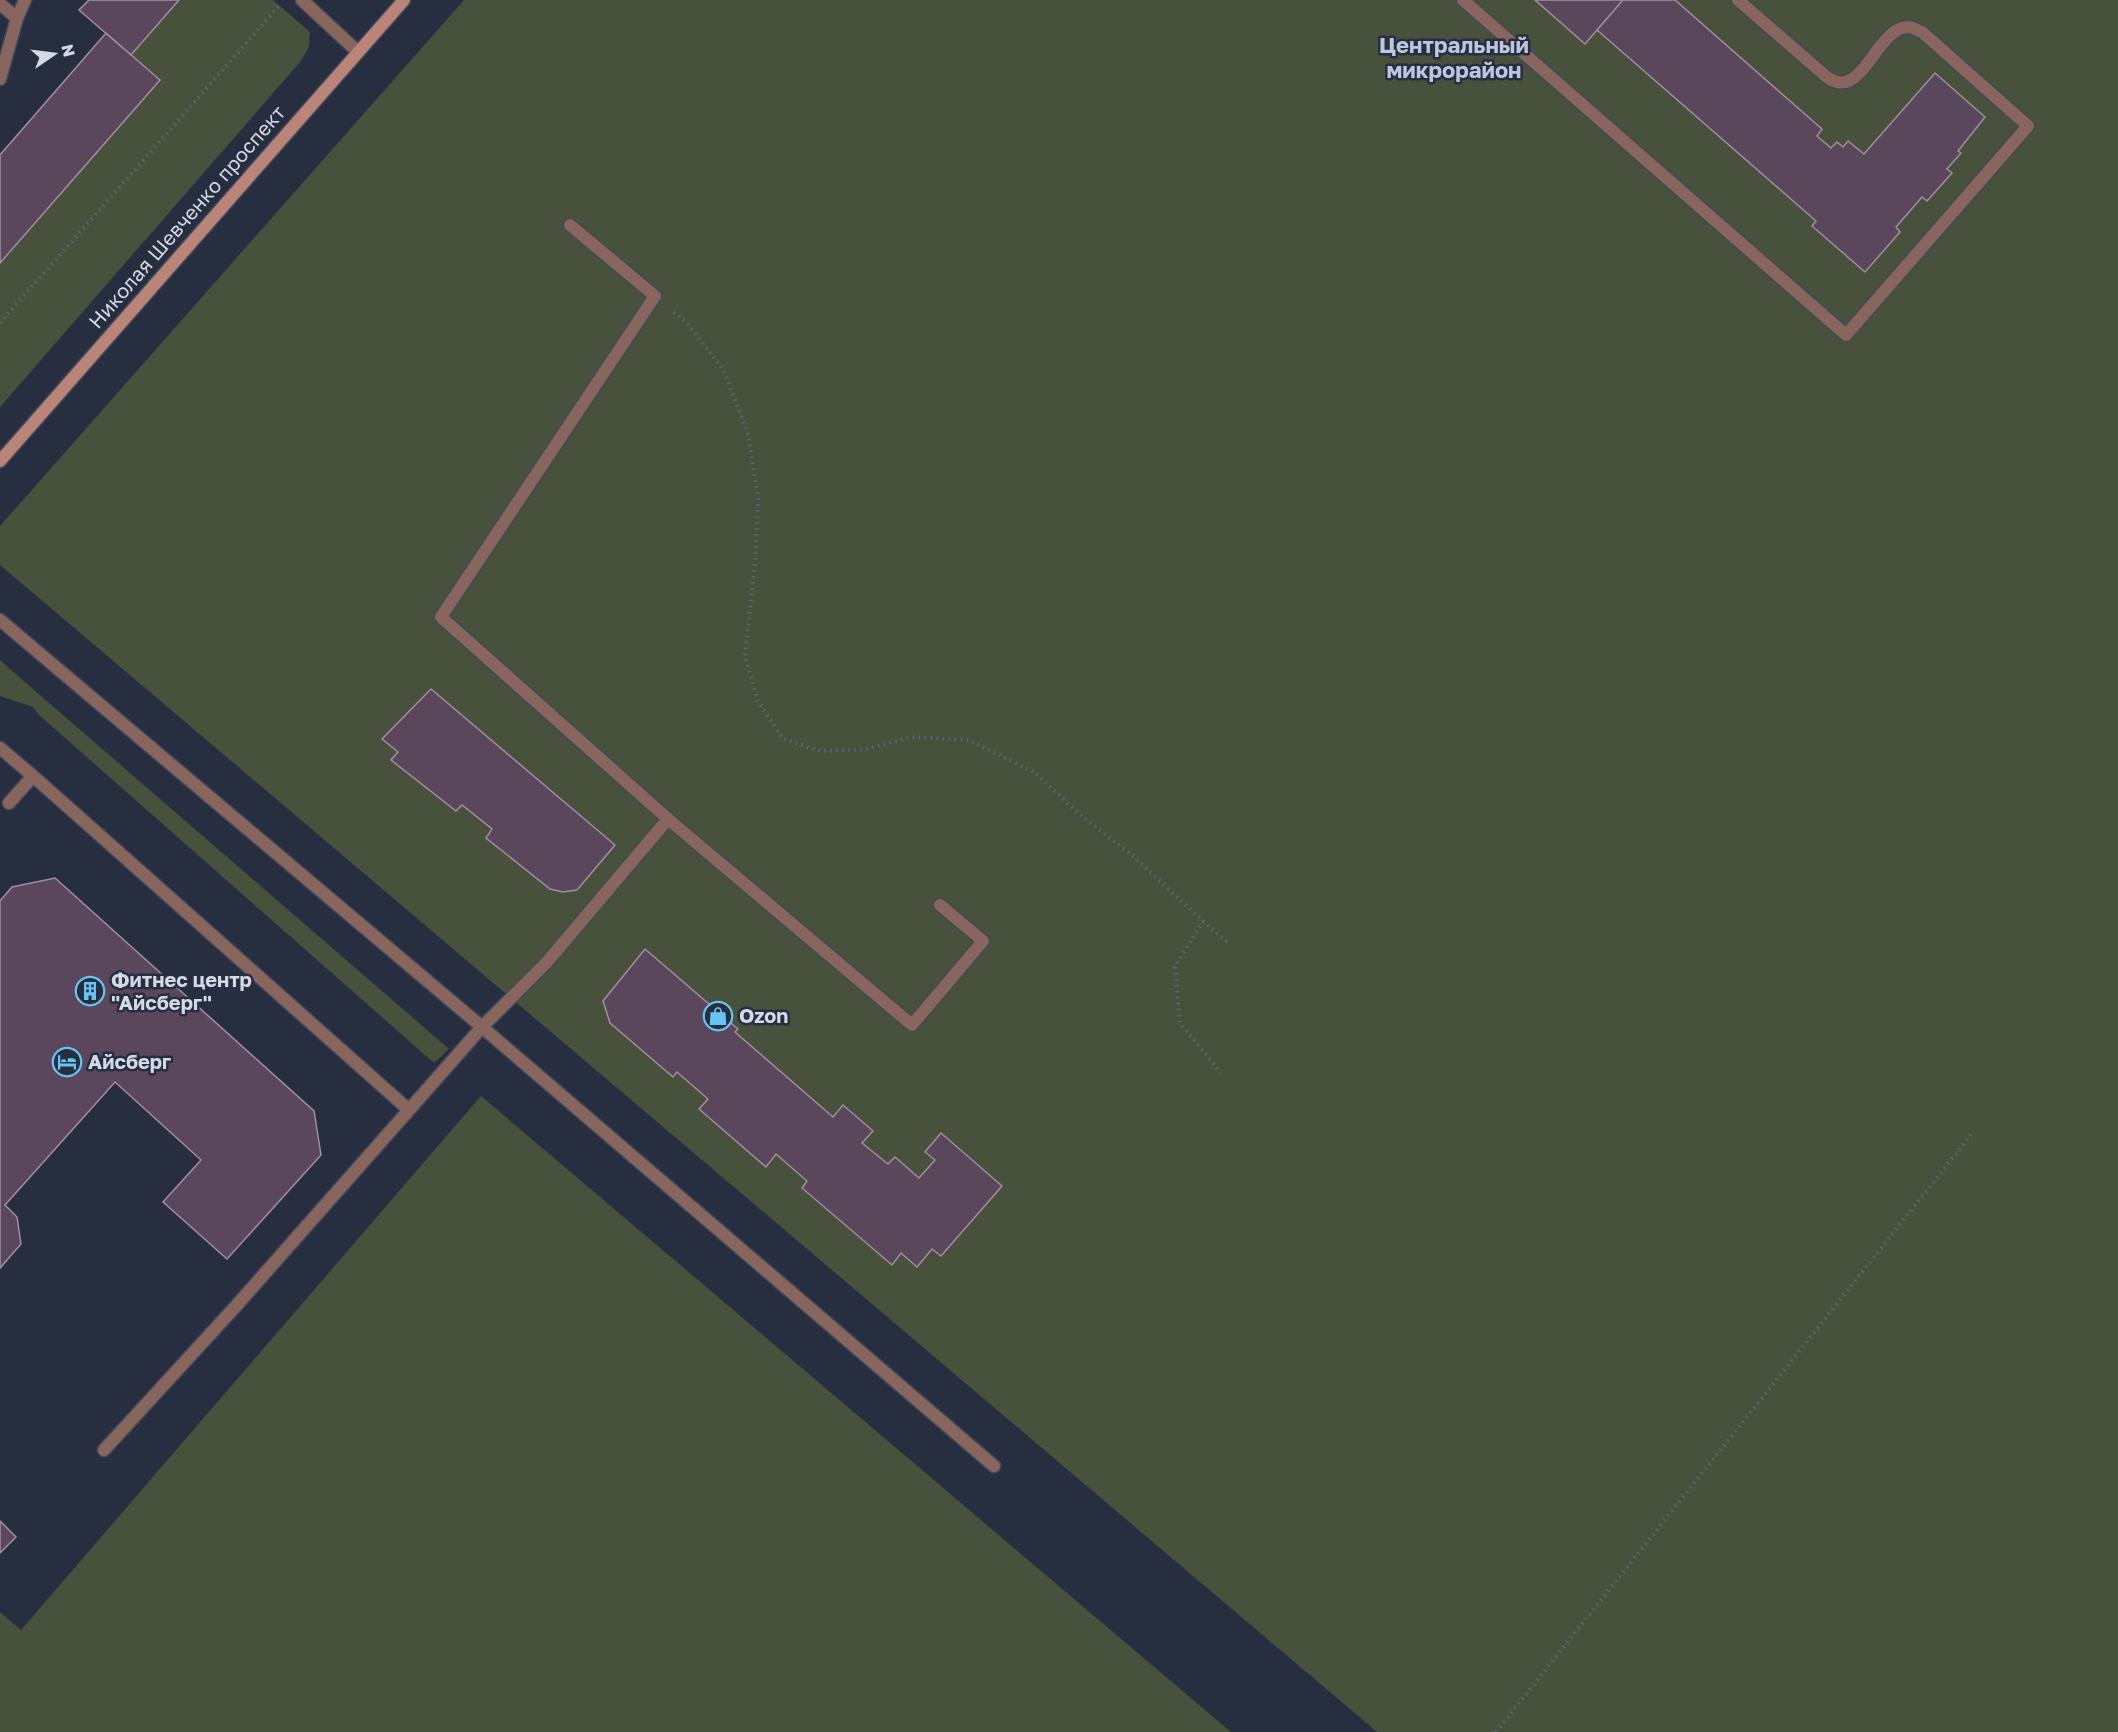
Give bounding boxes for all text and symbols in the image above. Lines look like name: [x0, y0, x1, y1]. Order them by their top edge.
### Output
north arrow: [24, 24, 84, 84]
district label: Центральный микрорайон: [1379, 31, 1529, 83]
text: N: [57, 42, 80, 59]
street label: Николая Шевченко проспект: [83, 100, 290, 333]
place label: Фитнес центр "Айсберг": [111, 967, 252, 1014]
building icon: Фитнес центр "Айсберг": [74, 975, 106, 1007]
shop icon: Ozon: [702, 1000, 734, 1032]
place label: Ozon: [739, 1003, 788, 1027]
hotel icon: Айсберг: [51, 1046, 83, 1078]
place label: Айсберг: [88, 1049, 171, 1073]

